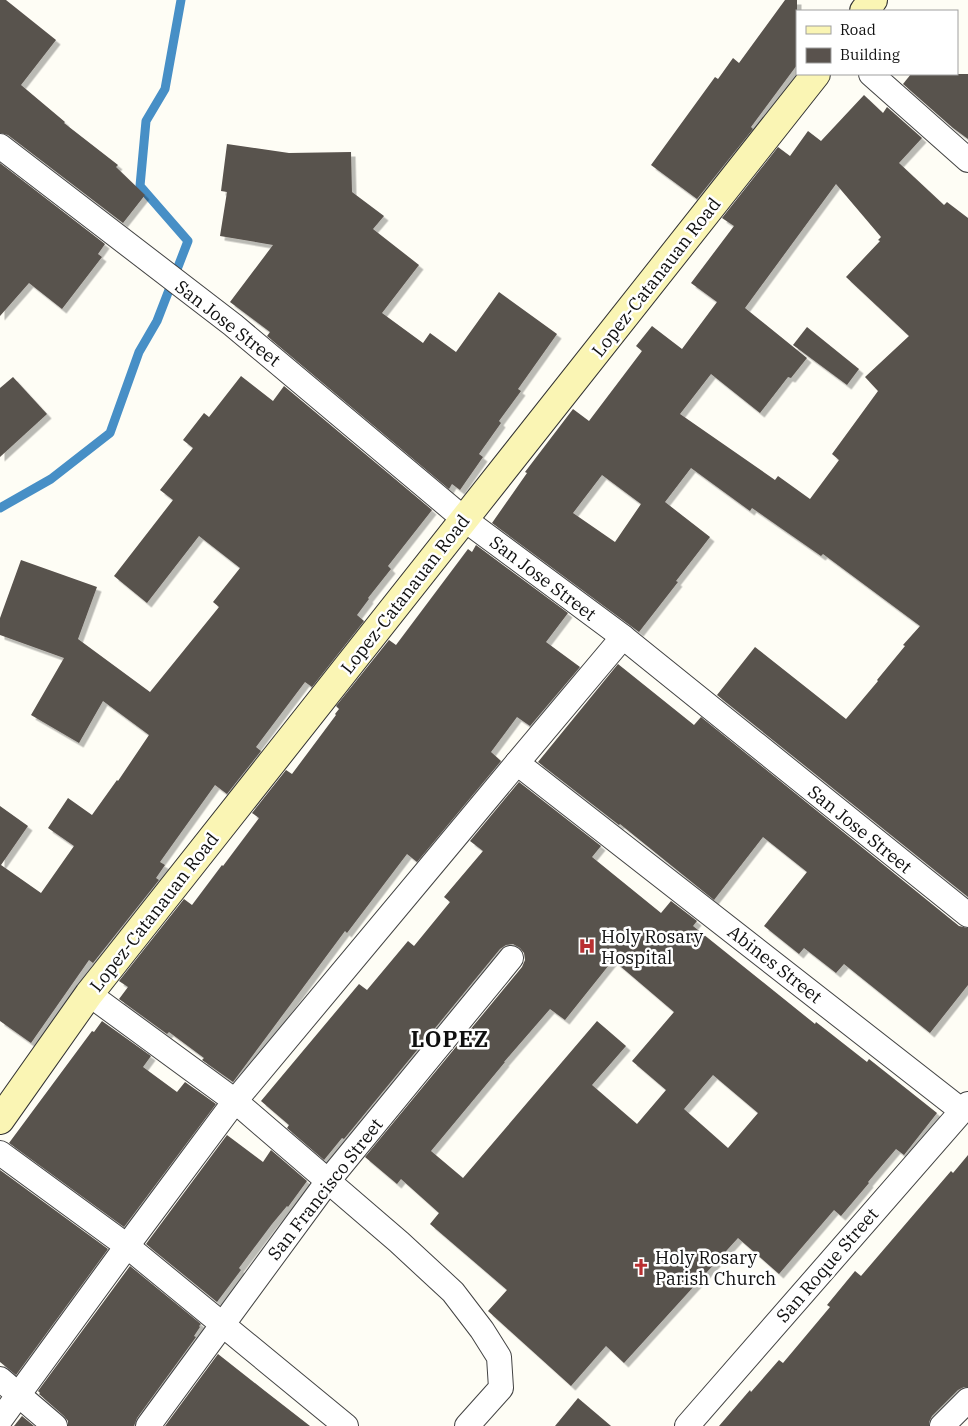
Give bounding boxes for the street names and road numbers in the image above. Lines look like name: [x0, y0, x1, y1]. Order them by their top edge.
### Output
street label: Lopez-Catanauan Road: [587, 193, 725, 361]
street label: San Jose Street: [171, 275, 285, 371]
street label: Lopez-Catanauan Road: [336, 510, 474, 678]
street label: San Jose Street: [485, 530, 601, 626]
street label: San Jose Street: [803, 780, 917, 878]
street label: Lopez-Catanauan Road: [85, 828, 223, 996]
street label: Abines Street: [723, 920, 827, 1008]
street label: San Francisco Street: [262, 1113, 388, 1265]
street label: San Roque Street: [771, 1203, 883, 1327]

